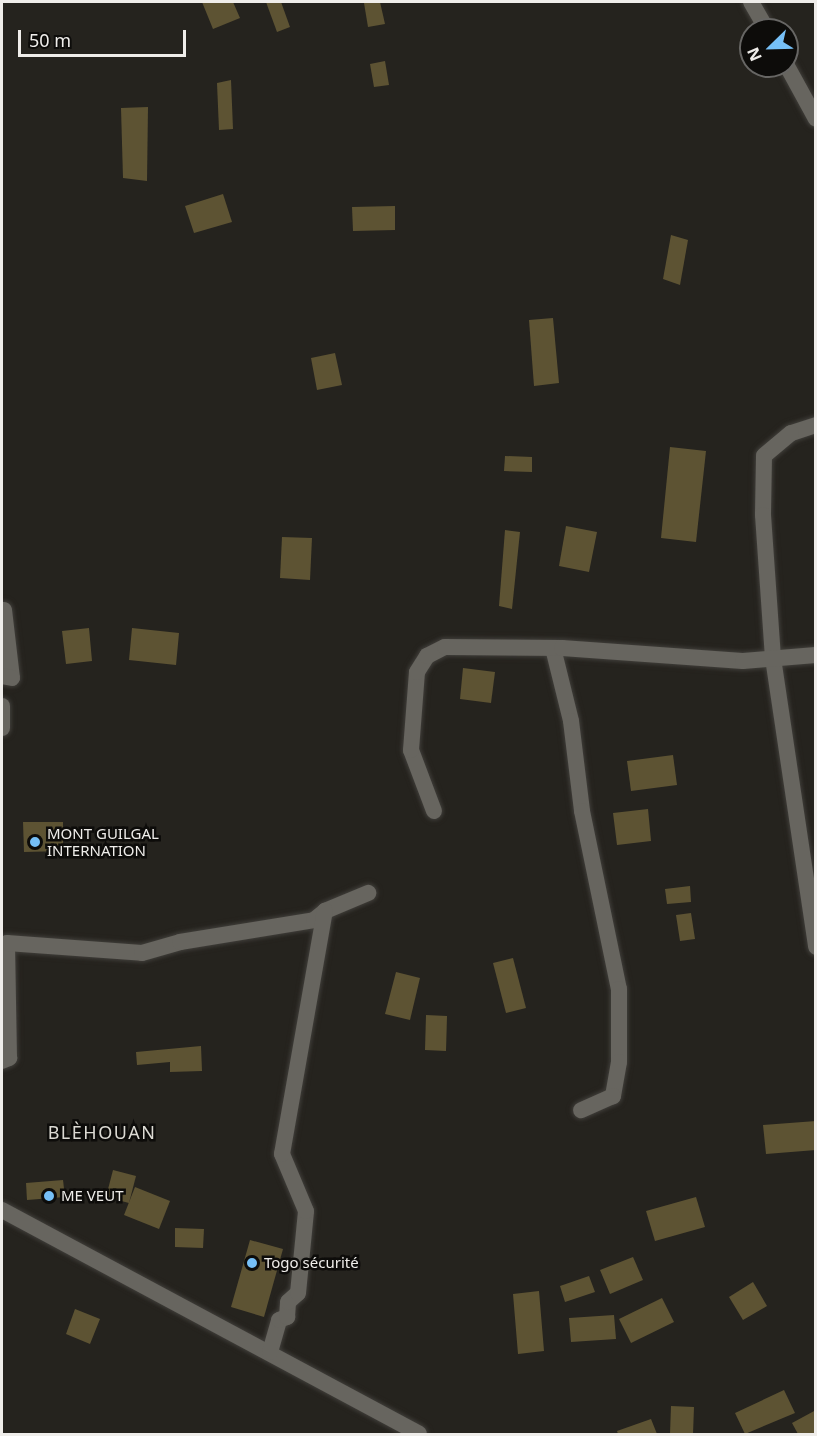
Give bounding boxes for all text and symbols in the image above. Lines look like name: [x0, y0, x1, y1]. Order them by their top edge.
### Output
scale bar: [21, 18, 189, 56]
north arrow: [739, 18, 799, 78]
text: 50 m: [29, 28, 71, 52]
text: N: [742, 44, 767, 65]
place label: MONT GUILGAL INTERNATION: [47, 824, 159, 859]
marker: MONT GUILGAL INTERNATION: [28, 835, 42, 849]
district label: BLÈHOUAN: [48, 1121, 156, 1143]
place label: ME VEUT: [61, 1187, 123, 1205]
marker: ME VEUT: [42, 1189, 56, 1203]
place label: Togo sécurité: [264, 1254, 359, 1272]
marker: Togo sécurité: [245, 1256, 259, 1270]

